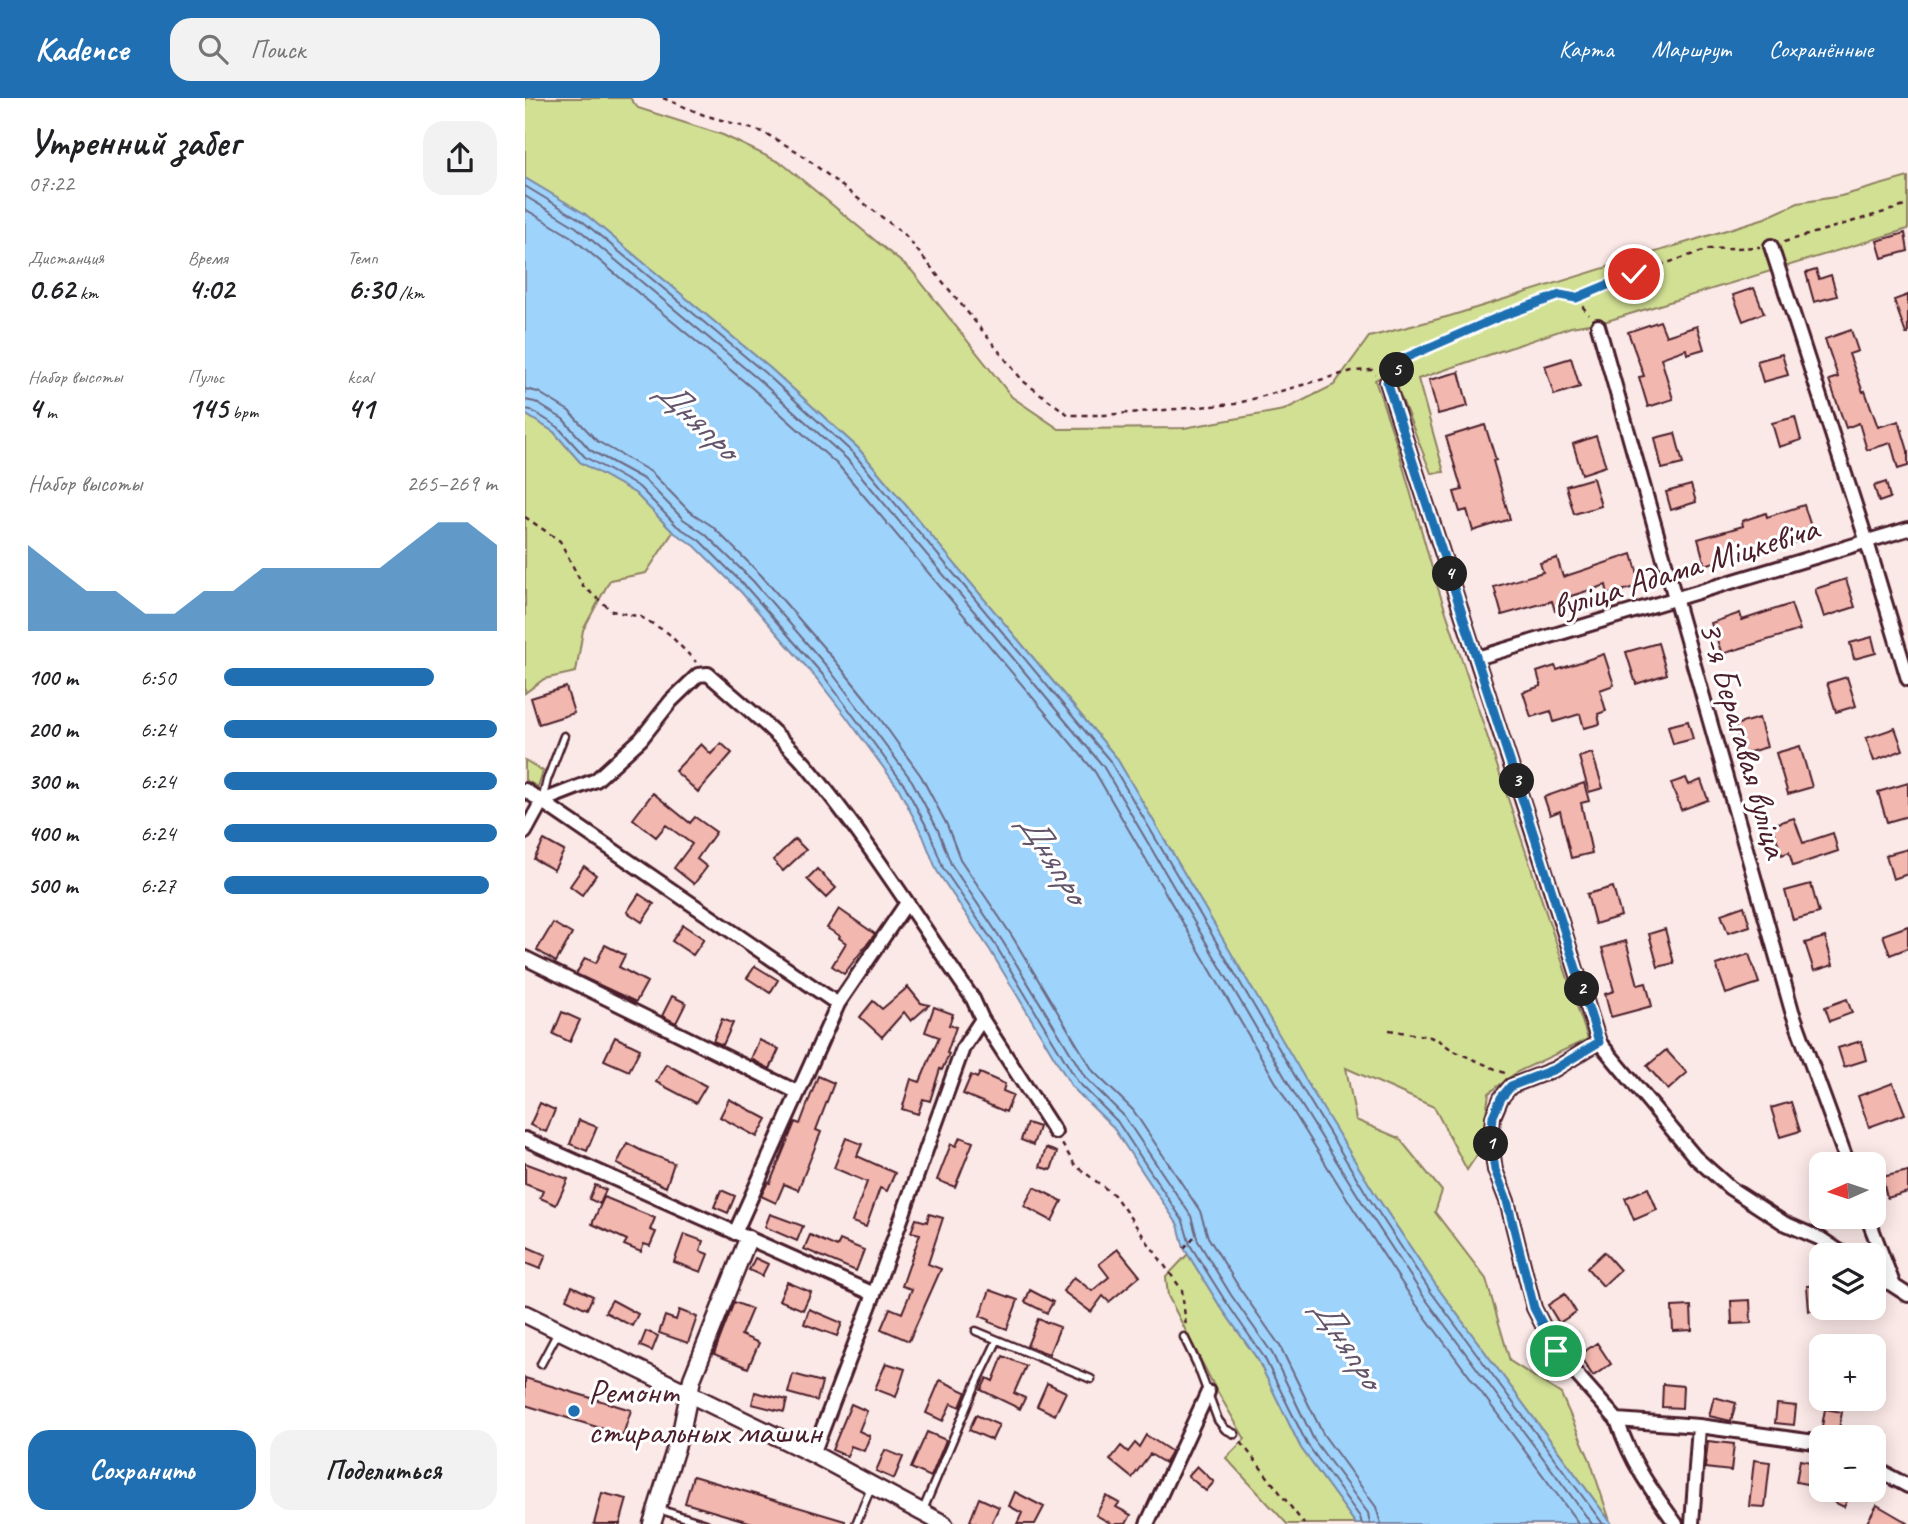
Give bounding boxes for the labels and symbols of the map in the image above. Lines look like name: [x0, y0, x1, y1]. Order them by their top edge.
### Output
pin: [1604, 244, 1664, 304]
pin: 5: [1379, 352, 1415, 388]
water label: Дняпро: [645, 367, 754, 474]
street label: вуліца Адама Міцкевіча: [1547, 505, 1826, 629]
pin: 4: [1433, 556, 1467, 592]
street label: 3-я Берагавая вуліца: [1688, 616, 1800, 865]
pin: 3: [1499, 764, 1535, 798]
water label: Дняпро: [1007, 802, 1103, 917]
pin: 2: [1565, 972, 1599, 1006]
pin: 1: [1473, 1126, 1509, 1162]
north arrow: [1809, 1152, 1887, 1228]
water label: Дняпро: [1301, 1288, 1398, 1402]
pin: [1526, 1321, 1586, 1381]
place label: Ремонт стиральных машин: [588, 1369, 825, 1454]
marker: Ремонт стиральных машин: [566, 1403, 582, 1419]

